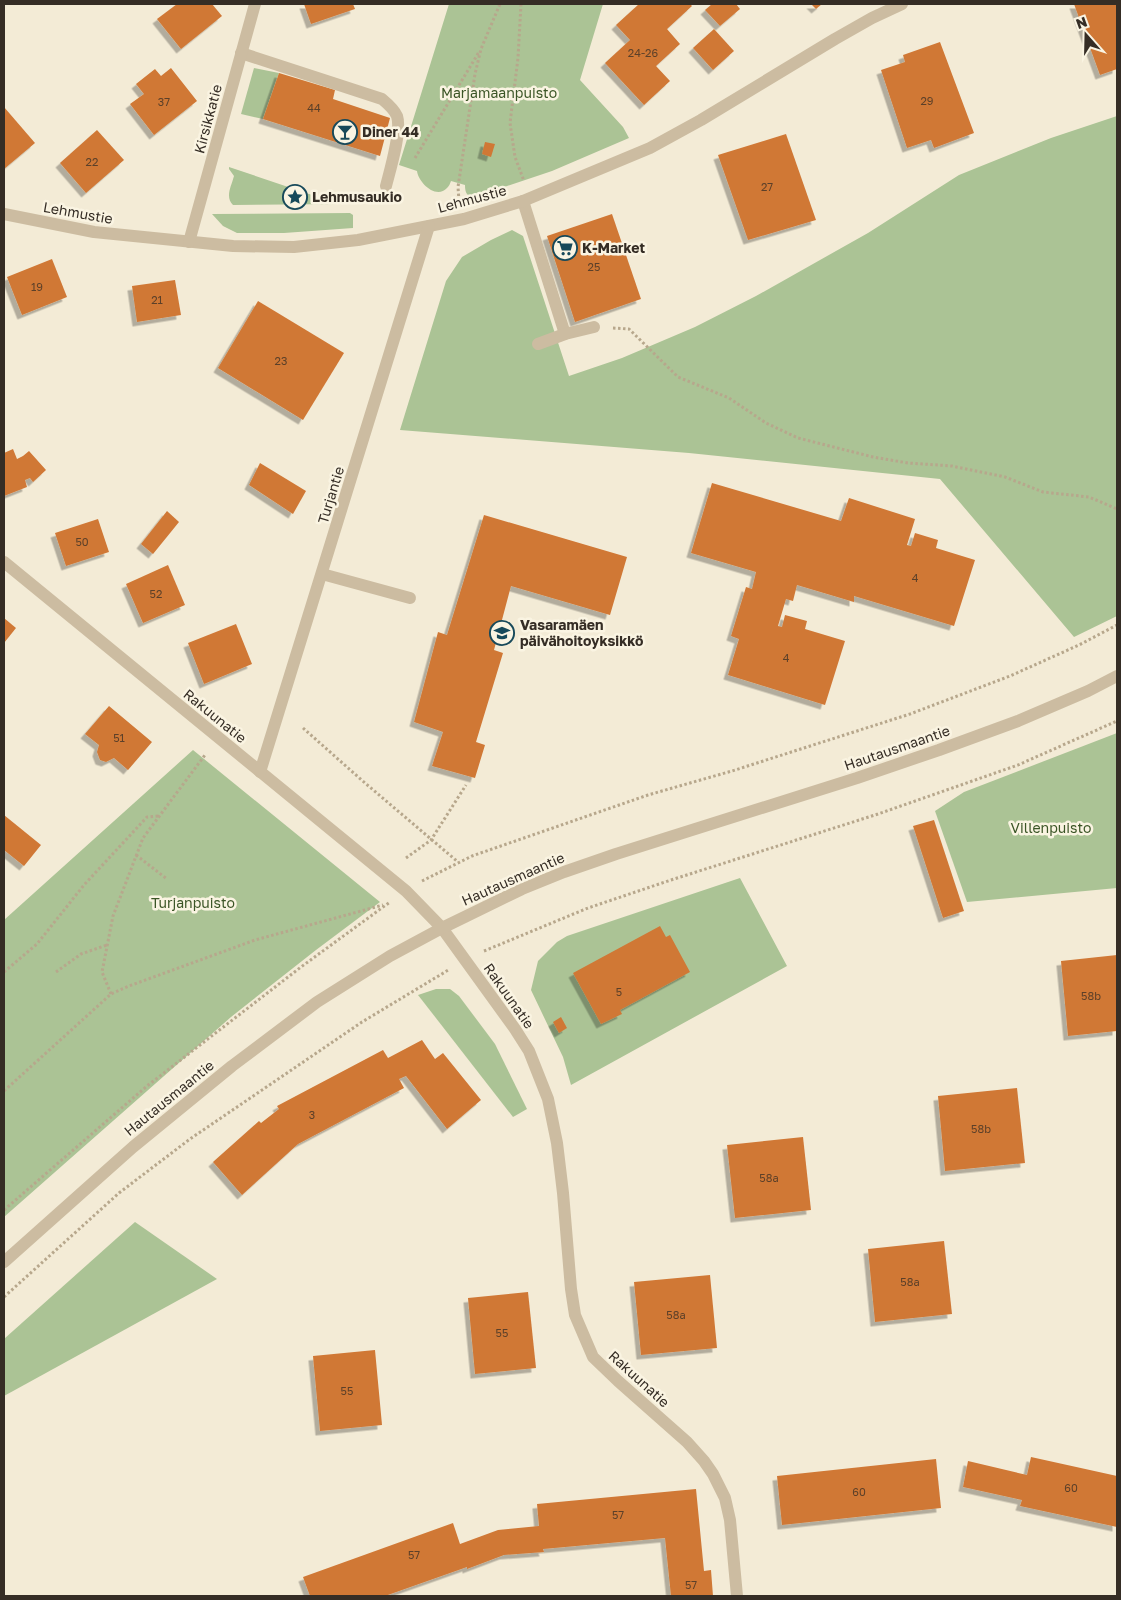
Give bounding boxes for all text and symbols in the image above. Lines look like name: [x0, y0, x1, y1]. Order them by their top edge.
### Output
north arrow: [1061, 10, 1111, 60]
text: N: [1073, 13, 1089, 32]
house number: 24-26: [628, 46, 658, 59]
street label: Kirsikkatie: [190, 82, 225, 155]
park label: Marjamaanpuisto: [441, 84, 557, 101]
house number: 29: [920, 94, 934, 107]
house number: 37: [158, 95, 170, 108]
house number: 44: [307, 101, 321, 114]
bar icon: Diner 44: [332, 119, 358, 145]
place label: Diner 44: [362, 123, 419, 140]
house number: 22: [86, 155, 98, 168]
house number: 27: [761, 180, 773, 193]
street label: Lehmustie: [436, 181, 508, 216]
place icon: Lehmusaukio: [282, 184, 308, 210]
place label: Lehmusaukio: [312, 188, 402, 205]
street label: Lehmustie: [42, 198, 114, 227]
supermarket icon: K-Market: [552, 235, 578, 261]
place label: K-Market: [582, 239, 646, 256]
house number: 25: [588, 260, 600, 273]
house number: 19: [31, 280, 43, 293]
house number: 21: [151, 293, 163, 306]
house number: 23: [275, 354, 287, 367]
street label: Turjantie: [314, 464, 347, 526]
house number: 50: [75, 535, 89, 548]
house number: 4: [912, 571, 919, 584]
house number: 52: [150, 587, 162, 600]
place label: Vasaramäen päivähoitoyksikkö: [520, 616, 644, 649]
school or university icon: Vasaramäen päivähoitoyksikkö: [489, 620, 515, 646]
house number: 4: [783, 651, 790, 664]
street label: Rakuunatie: [180, 685, 250, 746]
street label: Hautausmaantie: [842, 721, 952, 774]
house number: 51: [113, 731, 125, 744]
park label: Villenpuisto: [1011, 819, 1091, 836]
street label: Hautausmaantie: [459, 848, 567, 909]
park label: Turjanpuisto: [151, 894, 235, 911]
street label: Rakuunatie: [481, 960, 538, 1032]
house number: 5: [616, 985, 622, 998]
house number: 58b: [1081, 989, 1101, 1002]
street label: Hautausmaantie: [120, 1056, 217, 1139]
house number: 3: [309, 1108, 315, 1121]
house number: 58b: [971, 1122, 991, 1135]
house number: 58a: [759, 1171, 779, 1184]
house number: 58a: [900, 1275, 920, 1288]
house number: 58a: [666, 1308, 686, 1321]
house number: 55: [496, 1326, 508, 1339]
street label: Rakuunatie: [605, 1347, 673, 1410]
house number: 55: [341, 1384, 353, 1397]
house number: 60: [1064, 1481, 1078, 1494]
house number: 60: [852, 1485, 866, 1498]
house number: 57: [612, 1508, 624, 1521]
house number: 57: [408, 1548, 420, 1561]
house number: 57: [685, 1578, 697, 1591]

